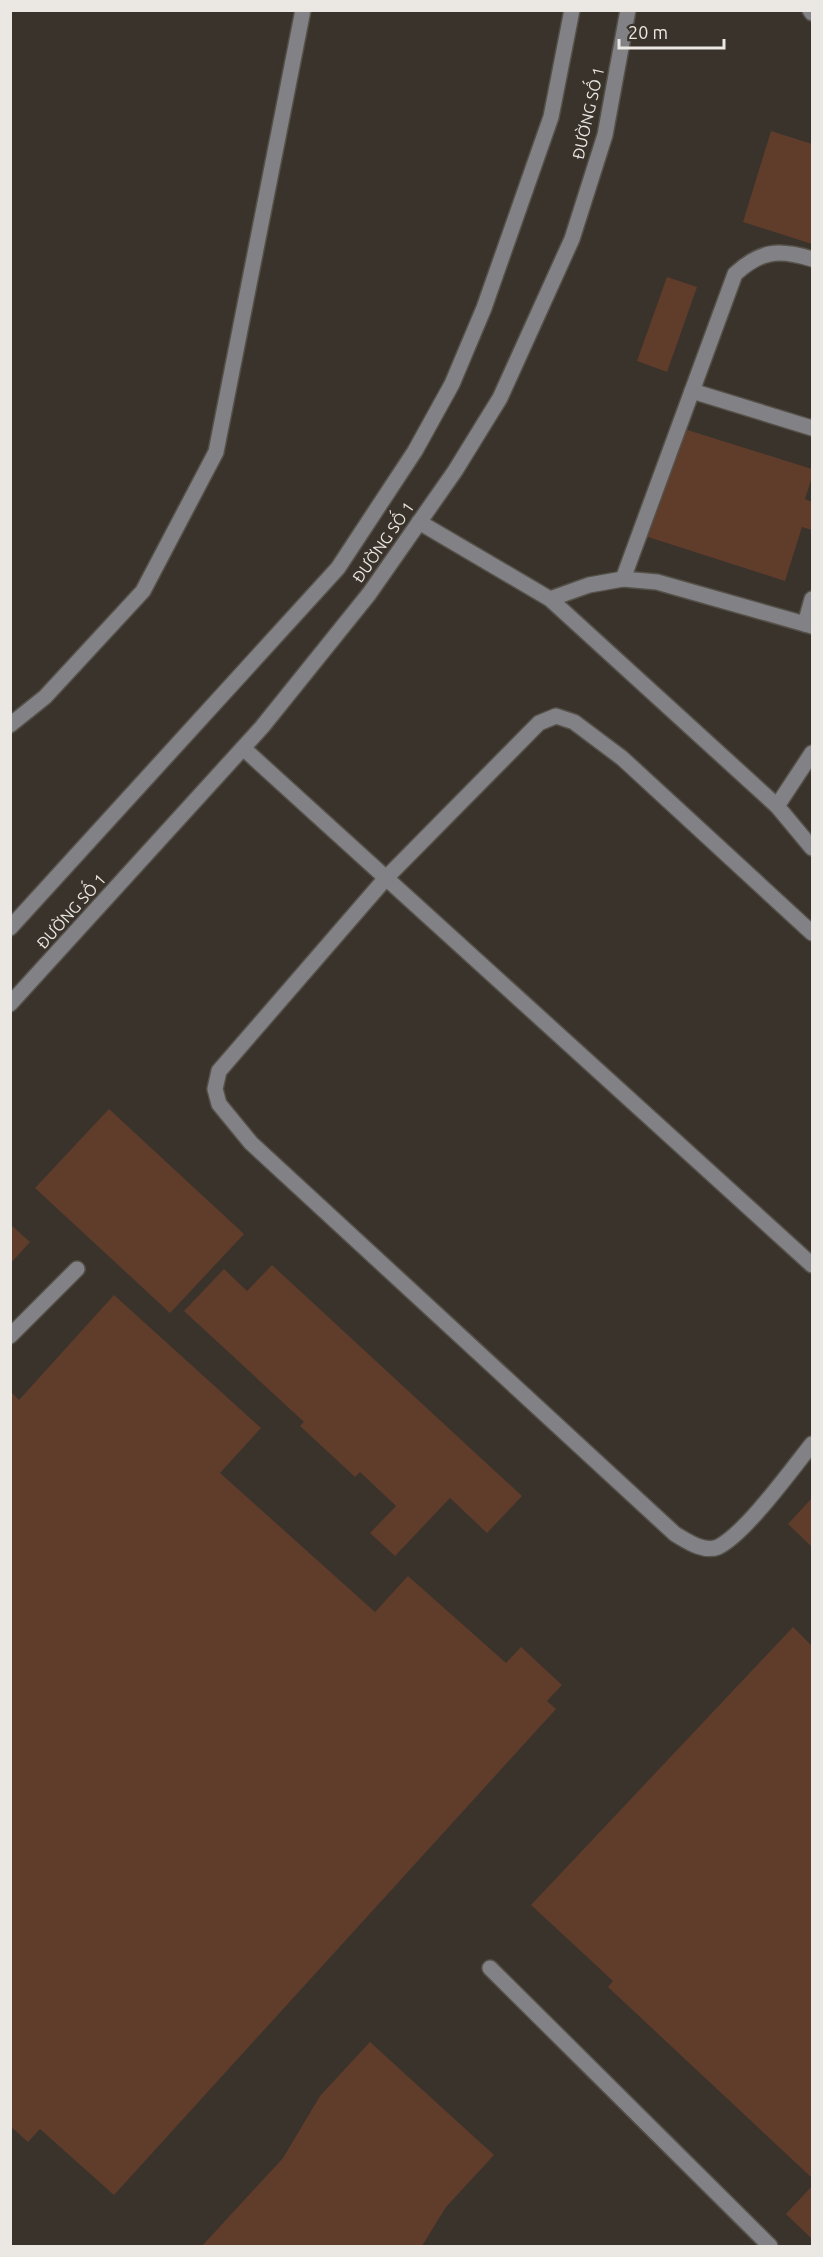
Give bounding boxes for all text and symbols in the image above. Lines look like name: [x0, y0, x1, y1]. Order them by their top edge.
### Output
scale bar: [619, 12, 724, 50]
text: 20 m: [628, 22, 668, 42]
street label: ĐƯỜNG SỐ 1: [563, 64, 607, 161]
street label: ĐƯỜNG SỐ 1: [344, 495, 417, 586]
street label: ĐƯỜNG SỐ 1: [29, 866, 109, 952]

